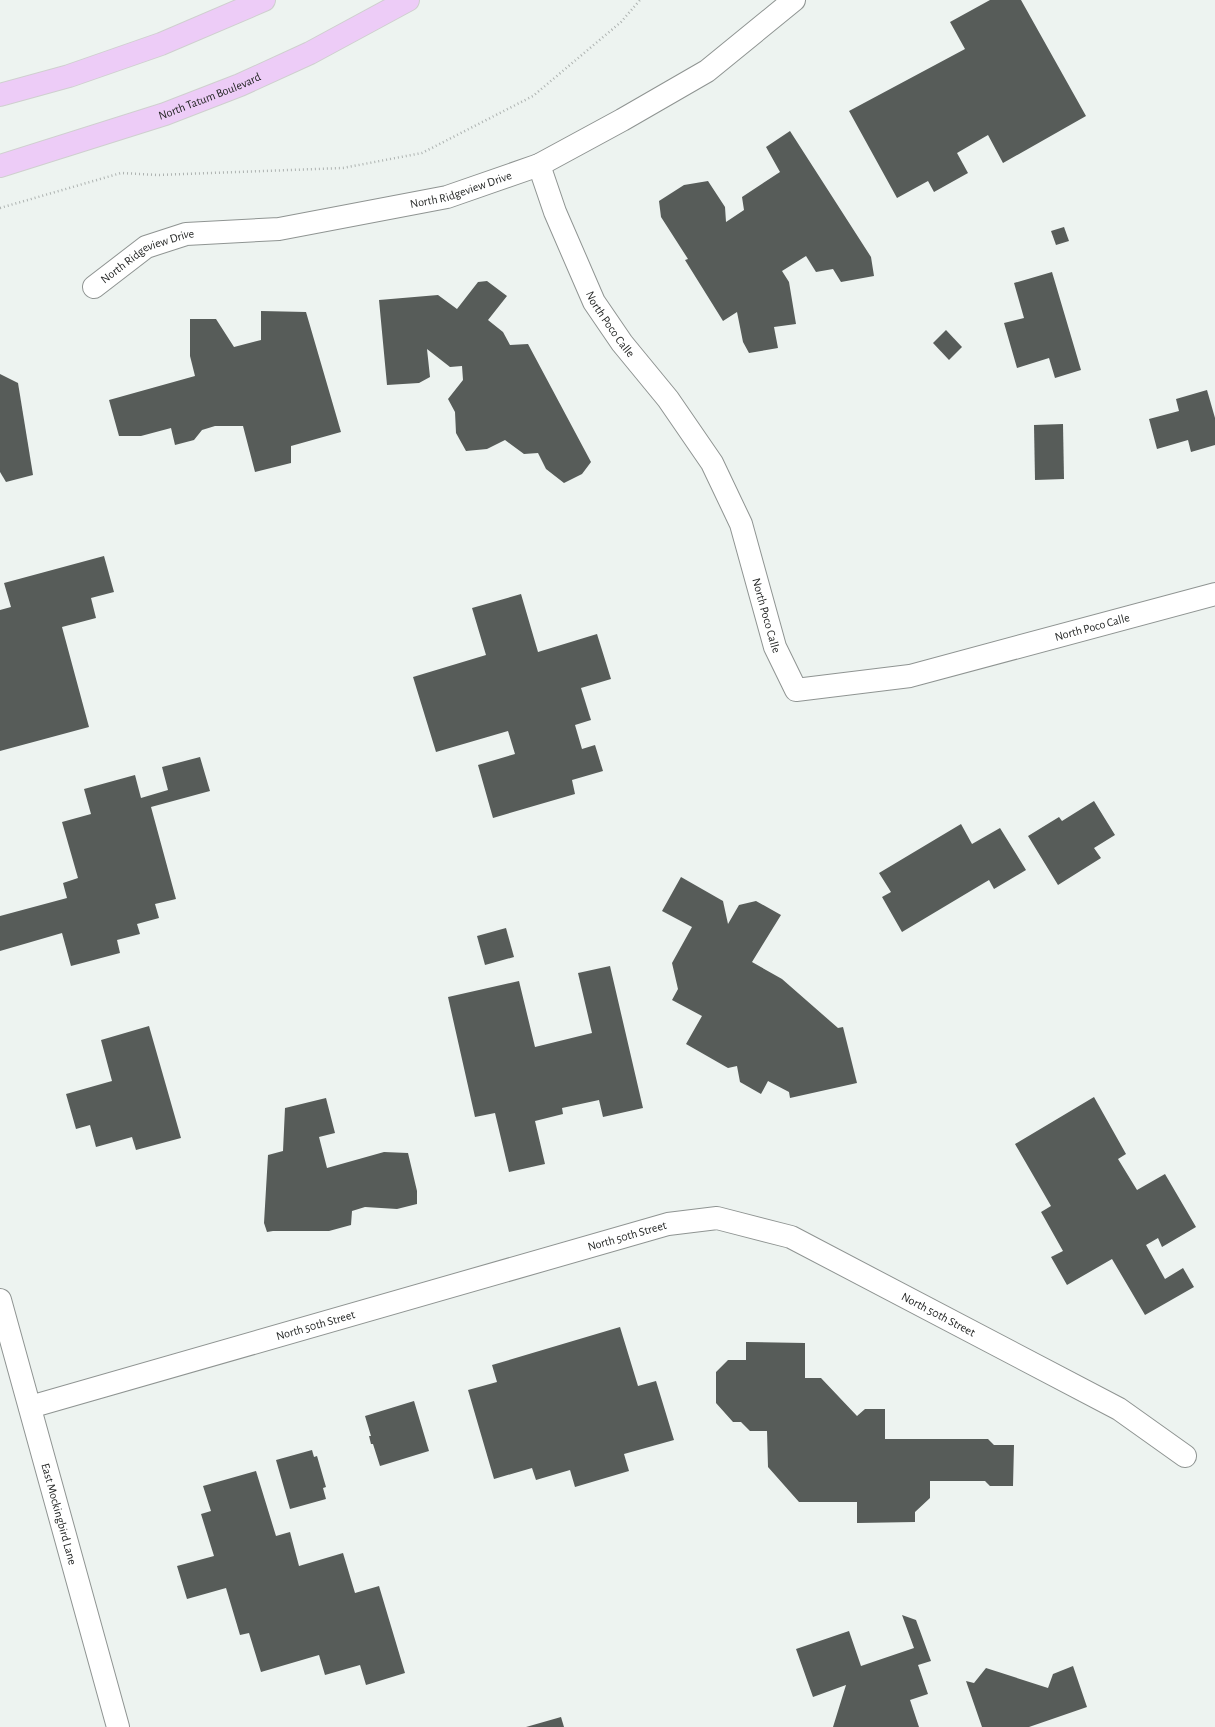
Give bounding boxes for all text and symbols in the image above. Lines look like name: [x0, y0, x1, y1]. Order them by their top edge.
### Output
street label: North Tatum Boulevard: [157, 70, 263, 122]
street label: North Ridgeview Drive: [409, 169, 513, 210]
street label: North Ridgeview Drive: [98, 228, 194, 286]
street label: North Poco Calle: [584, 289, 637, 359]
street label: North Poco Calle: [750, 577, 783, 655]
street label: North Poco Calle: [1053, 611, 1131, 643]
street label: North 50th Street: [586, 1219, 668, 1253]
street label: North 50th Street: [900, 1290, 977, 1339]
street label: North 50th Street: [275, 1308, 356, 1342]
street label: East Mockingbird Lane: [39, 1462, 79, 1566]

